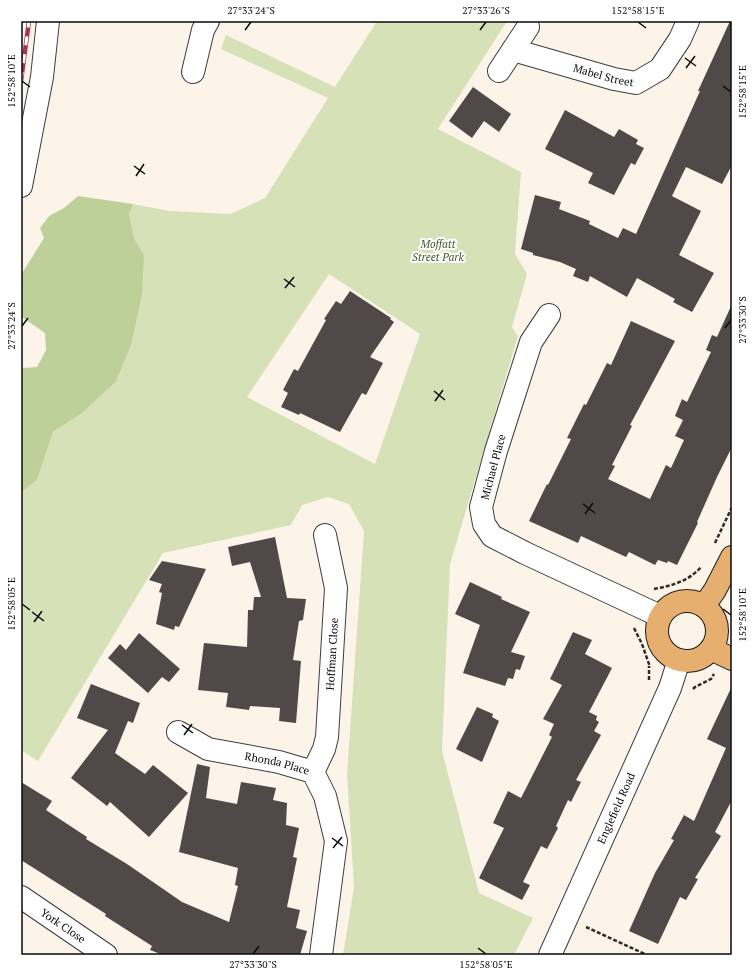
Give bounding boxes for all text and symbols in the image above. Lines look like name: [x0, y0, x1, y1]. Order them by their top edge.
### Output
text: 27°33'24"S: [227, 4, 275, 17]
text: 27°33'26"S: [462, 4, 510, 17]
text: 152°58'15"E: [611, 4, 665, 17]
text: 152°58'10"E: [5, 54, 18, 108]
street label: Mabel Street: [572, 61, 635, 89]
text: 152°58'15"E: [736, 65, 749, 119]
park label: Moffatt Street Park: [412, 237, 465, 264]
text: 27°33'30"S: [736, 296, 749, 344]
text: 27°33'24"S: [5, 302, 18, 350]
street label: Michael Place: [478, 432, 509, 501]
text: 152°58'05"E: [5, 577, 18, 631]
text: 152°58'10"E: [736, 588, 749, 642]
street label: Hoffman Close: [323, 617, 341, 691]
street label: Rhonda Place: [243, 749, 312, 778]
street label: Englefield Road: [594, 770, 638, 846]
street label: York Close: [38, 905, 89, 946]
text: 27°33'30"S: [229, 958, 277, 971]
text: 152°58'05"E: [459, 958, 513, 971]

